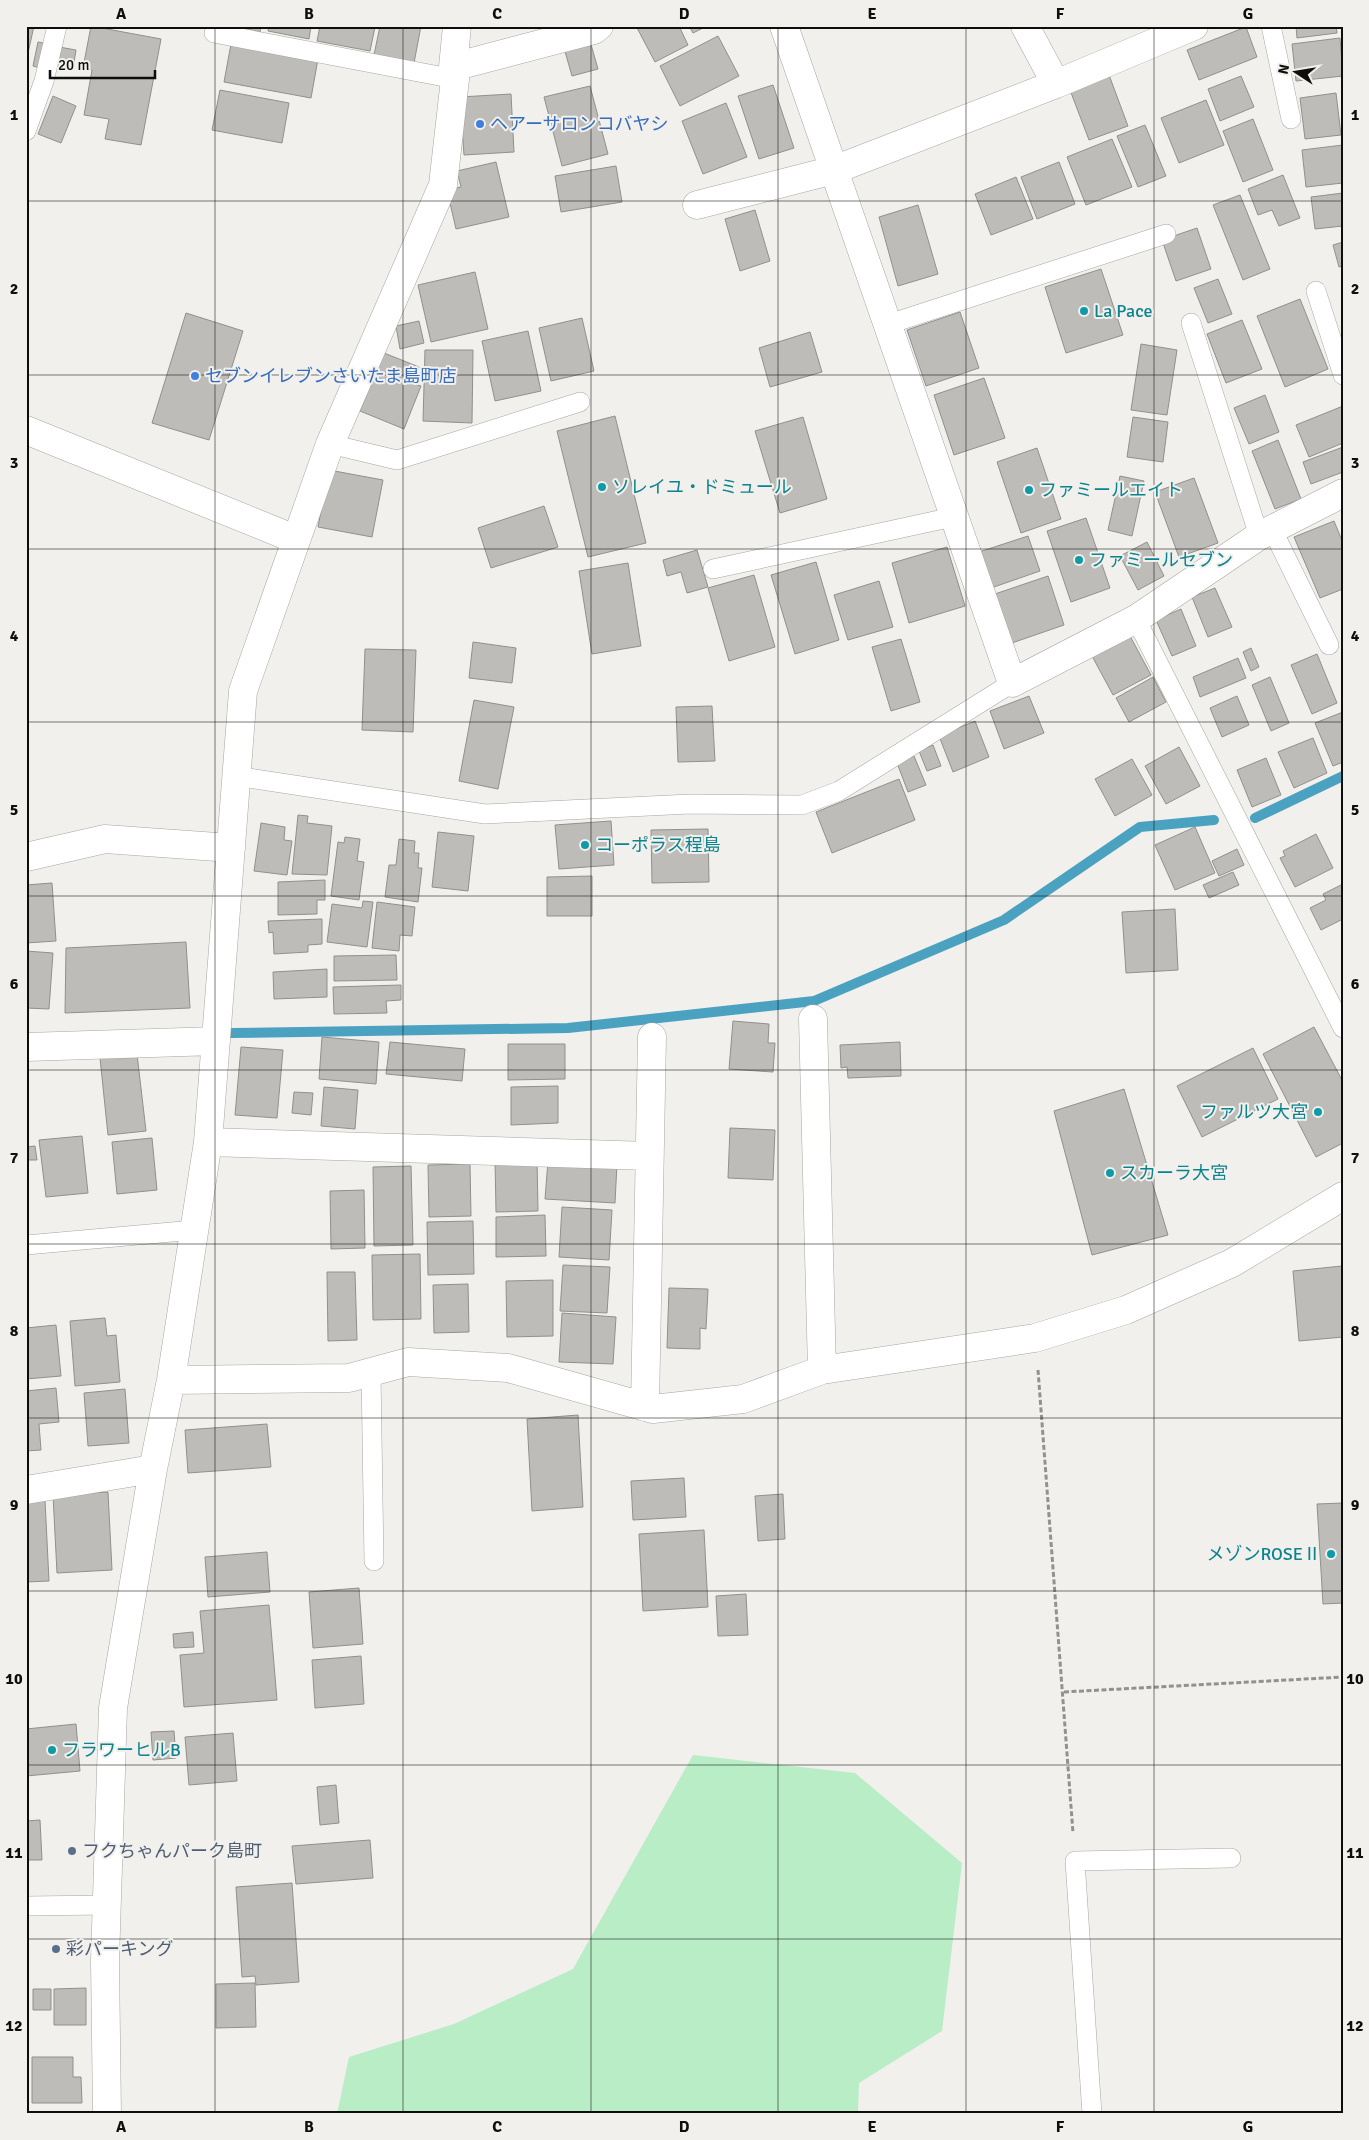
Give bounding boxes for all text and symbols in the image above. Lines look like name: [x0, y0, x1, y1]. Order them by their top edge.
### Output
text: A: [116, 4, 127, 24]
text: B: [304, 4, 314, 24]
text: C: [492, 4, 502, 24]
text: D: [679, 4, 690, 24]
text: E: [867, 4, 877, 24]
text: F: [1056, 4, 1065, 24]
text: G: [1243, 4, 1253, 24]
scale bar: [50, 48, 155, 80]
north arrow: [1272, 48, 1322, 98]
text: 20 m: [58, 56, 89, 74]
text: N: [1274, 63, 1293, 76]
text: 1: [10, 105, 19, 125]
text: 1: [1351, 105, 1360, 125]
place label: ヘアーサロンコバヤシ: [490, 113, 669, 135]
marker: ヘアーサロンコバヤシ: [474, 118, 486, 130]
text: 2: [10, 279, 18, 299]
text: 2: [1351, 279, 1359, 299]
place label: La Pace: [1094, 300, 1153, 322]
marker: La Pace: [1078, 305, 1090, 317]
place label: セブンイレブンさいたま島町店: [205, 365, 456, 387]
marker: セブンイレブンさいたま島町店: [189, 370, 201, 382]
text: 3: [10, 453, 18, 473]
text: 3: [1351, 453, 1359, 473]
place label: ソレイユ・ドミュール: [612, 476, 792, 498]
place label: ファミールエイト: [1039, 479, 1183, 501]
marker: ソレイユ・ドミュール: [596, 481, 608, 493]
marker: ファミールエイト: [1023, 484, 1035, 496]
place label: ファミールセブン: [1089, 549, 1233, 571]
marker: ファミールセブン: [1073, 554, 1085, 566]
text: 4: [10, 626, 19, 646]
text: 4: [1351, 626, 1360, 646]
text: 5: [10, 800, 18, 820]
text: 5: [1351, 800, 1359, 820]
place label: コーポラス程島: [595, 834, 721, 856]
marker: コーポラス程島: [579, 839, 591, 851]
text: 6: [10, 974, 19, 994]
text: 6: [1351, 974, 1360, 994]
place label: ファルツ大宮: [1200, 1101, 1308, 1123]
marker: ファルツ大宮: [1312, 1106, 1324, 1118]
text: 7: [10, 1148, 19, 1168]
text: 7: [1351, 1148, 1360, 1168]
place label: スカーラ大宮: [1120, 1162, 1228, 1184]
marker: スカーラ大宮: [1104, 1167, 1116, 1179]
text: 8: [10, 1321, 19, 1341]
text: 8: [1351, 1321, 1360, 1341]
text: 9: [10, 1495, 19, 1515]
text: 9: [1351, 1495, 1360, 1515]
place label: メゾンROSEⅡ: [1206, 1543, 1321, 1565]
marker: メゾンROSEⅡ: [1325, 1548, 1337, 1560]
text: 10: [5, 1669, 23, 1689]
text: 10: [1346, 1669, 1364, 1689]
place label: フラワーヒルB: [62, 1739, 181, 1761]
marker: フラワーヒルB: [46, 1744, 58, 1756]
place label: フクちゃんパーク島町: [82, 1840, 262, 1862]
text: 11: [5, 1843, 23, 1863]
text: 11: [1346, 1843, 1364, 1863]
marker: フクちゃんパーク島町: [66, 1845, 78, 1857]
place label: 彩パーキング: [66, 1938, 173, 1960]
marker: 彩パーキング: [50, 1943, 62, 1955]
text: 12: [5, 2016, 23, 2036]
text: 12: [1346, 2016, 1364, 2036]
text: A: [116, 2117, 127, 2137]
text: B: [304, 2117, 314, 2137]
text: C: [492, 2117, 502, 2137]
text: D: [679, 2117, 690, 2137]
text: E: [867, 2117, 877, 2137]
text: F: [1056, 2117, 1065, 2137]
text: G: [1243, 2117, 1253, 2137]

